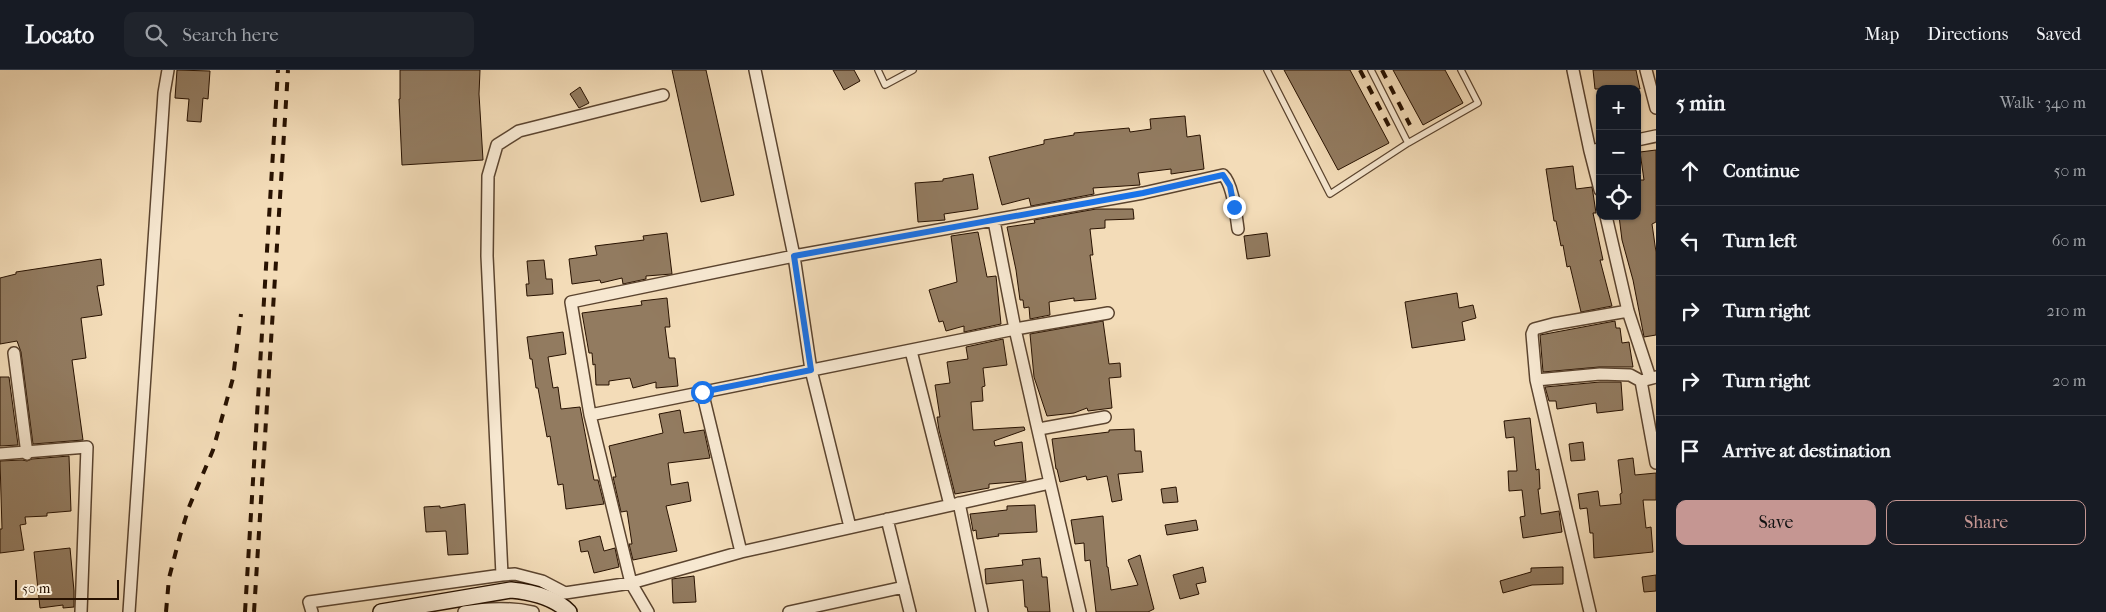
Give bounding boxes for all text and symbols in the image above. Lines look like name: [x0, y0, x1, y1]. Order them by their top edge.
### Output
search box: [124, 12, 474, 57]
text: Locato: [25, 21, 94, 49]
icon: search: [142, 21, 170, 49]
text: Search here: [182, 24, 279, 46]
text: Map: [1865, 24, 1899, 45]
text: Directions: [1927, 24, 2008, 45]
text: Saved: [2036, 24, 2081, 45]
map controls: [1596, 85, 1641, 220]
button: +: [1596, 85, 1641, 130]
text: 5 min: [1676, 91, 1725, 115]
text: Walk · 340 m: [2000, 93, 2086, 112]
button: −: [1596, 130, 1641, 175]
icon: ahead: [1676, 157, 1704, 185]
text: Continue: [1723, 160, 1799, 182]
text: 50 m: [2054, 161, 2086, 180]
button: locate: [1596, 175, 1641, 220]
route end: [1223, 196, 1246, 219]
icon: left: [1676, 227, 1704, 255]
text: Turn left: [1723, 230, 1797, 252]
text: 60 m: [2052, 231, 2086, 250]
icon: right: [1676, 297, 1704, 325]
text: Turn right: [1723, 300, 1810, 322]
text: 210 m: [2047, 301, 2086, 320]
icon: right: [1676, 367, 1704, 395]
text: Turn right: [1723, 370, 1810, 392]
text: 20 m: [2052, 371, 2086, 390]
route start: [691, 381, 714, 404]
icon: arrive: [1676, 437, 1704, 465]
text: Arrive at destination: [1723, 440, 1891, 462]
button: Save: [1676, 500, 1876, 545]
button: Share: [1886, 500, 2086, 545]
scale bar: [15, 577, 119, 600]
text: 50 m: [22, 580, 50, 597]

